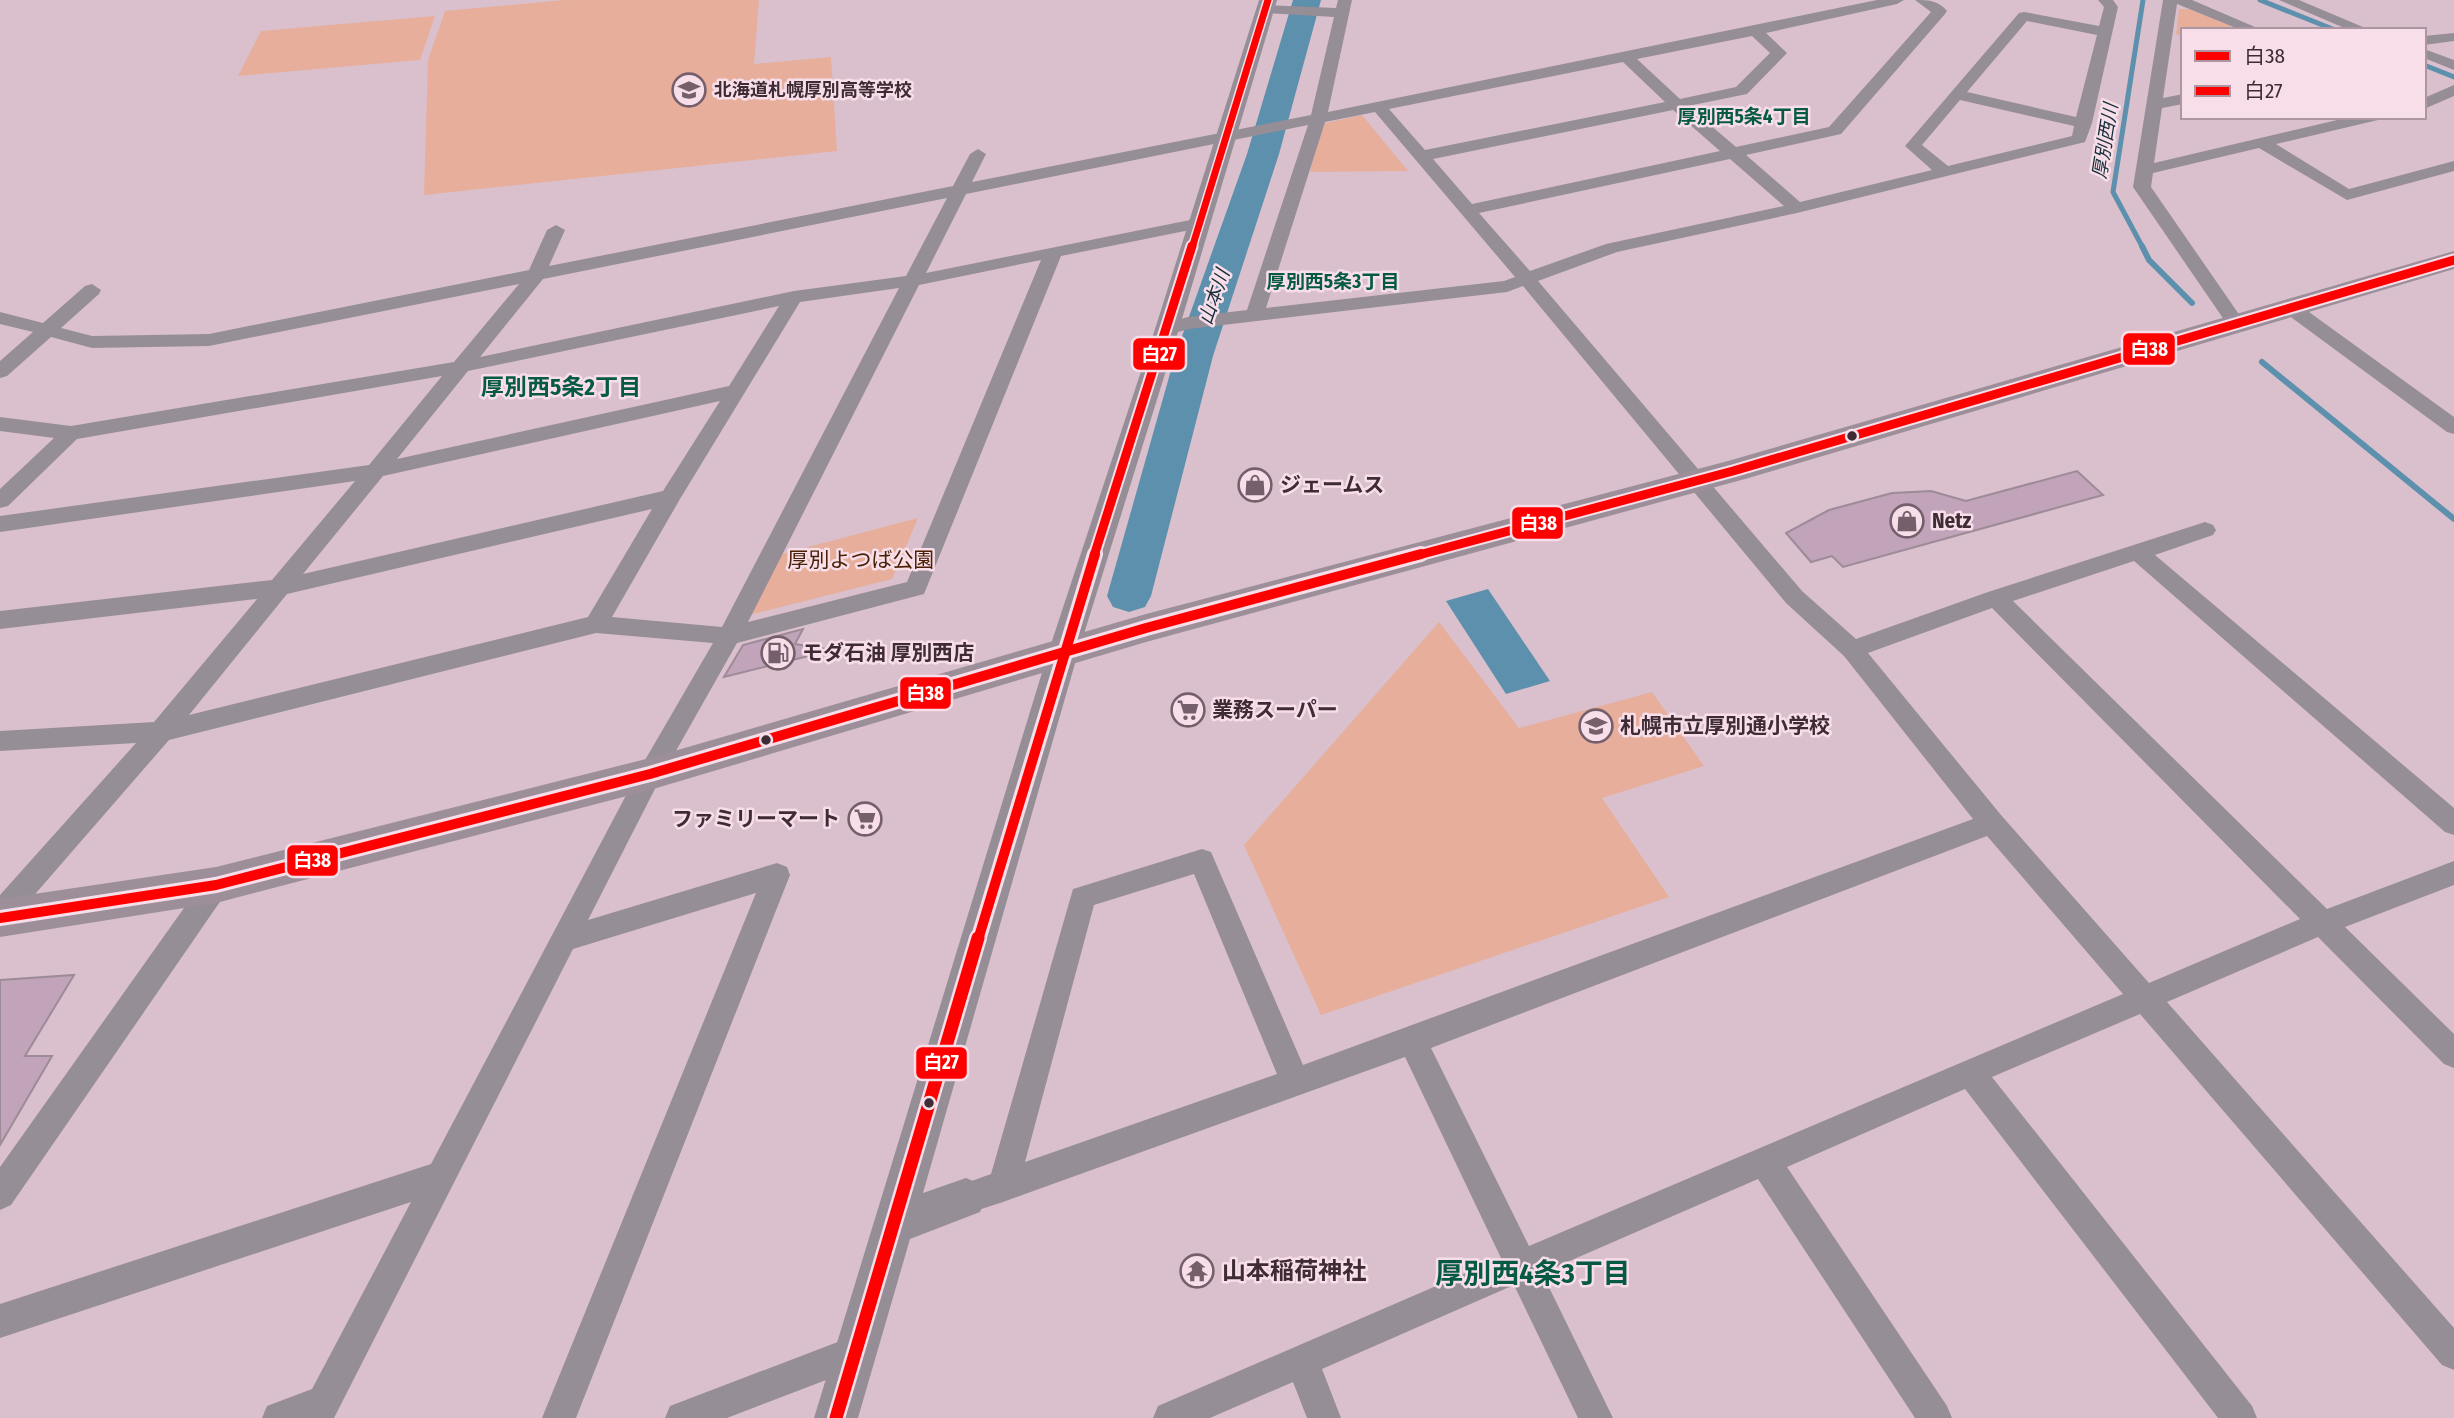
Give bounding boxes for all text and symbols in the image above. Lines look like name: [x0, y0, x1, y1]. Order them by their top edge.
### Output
legend: [2181, 28, 2426, 119]
text: 白38: [2244, 43, 2285, 69]
school or university icon: 北海道札幌厚別高等学校: [670, 71, 708, 109]
text: 白27: [2244, 78, 2283, 104]
place label: 北海道札幌厚別高等学校: [714, 79, 912, 101]
water label: 厚別西川: [2088, 100, 2123, 180]
district label: 厚別西5条4丁目: [1677, 105, 1811, 128]
water label: 山本川: [1194, 264, 1235, 328]
district label: 厚別西5条3丁目: [1267, 270, 1399, 293]
line badge: 白38: [2122, 332, 2176, 366]
line badge: 白27: [1132, 337, 1186, 371]
text: 白38: [2130, 338, 2168, 361]
text: 白27: [1141, 343, 1177, 366]
district label: 厚別西5条2丁目: [481, 373, 641, 401]
unlabelled marker: [1845, 429, 1859, 443]
shop icon: ジェームス: [1236, 466, 1274, 504]
place label: ジェームス: [1280, 472, 1384, 498]
shop icon: Netz: [1888, 502, 1926, 540]
line badge: 白38: [1511, 506, 1564, 540]
place label: Netz: [1932, 508, 1972, 534]
text: 白38: [1519, 512, 1557, 535]
park label: 厚別よつば公園: [788, 547, 935, 573]
fuel station icon: モダ石油 厚別西店: [759, 634, 797, 672]
place label: モダ石油 厚別西店: [802, 640, 974, 666]
line badge: 白38: [899, 676, 952, 710]
text: 白38: [906, 682, 944, 705]
supermarket icon: 業務スーパー: [1169, 691, 1207, 729]
place label: 業務スーパー: [1212, 697, 1338, 723]
school or university icon: 札幌市立厚別通小学校: [1577, 707, 1615, 745]
place label: 札幌市立厚別通小学校: [1620, 713, 1830, 739]
unlabelled marker: [759, 733, 773, 747]
supermarket icon: ファミリーマート: [846, 800, 884, 838]
place label: ファミリーマート: [672, 806, 840, 832]
line badge: 白38: [286, 844, 339, 877]
text: 白38: [293, 849, 331, 872]
line badge: 白27: [915, 1046, 968, 1080]
text: 白27: [923, 1051, 959, 1074]
unlabelled marker: [922, 1096, 936, 1110]
temple icon: 山本稲荷神社: [1178, 1252, 1216, 1290]
place label: 山本稲荷神社: [1222, 1257, 1366, 1285]
district label: 厚別西4条3丁目: [1435, 1257, 1631, 1290]

